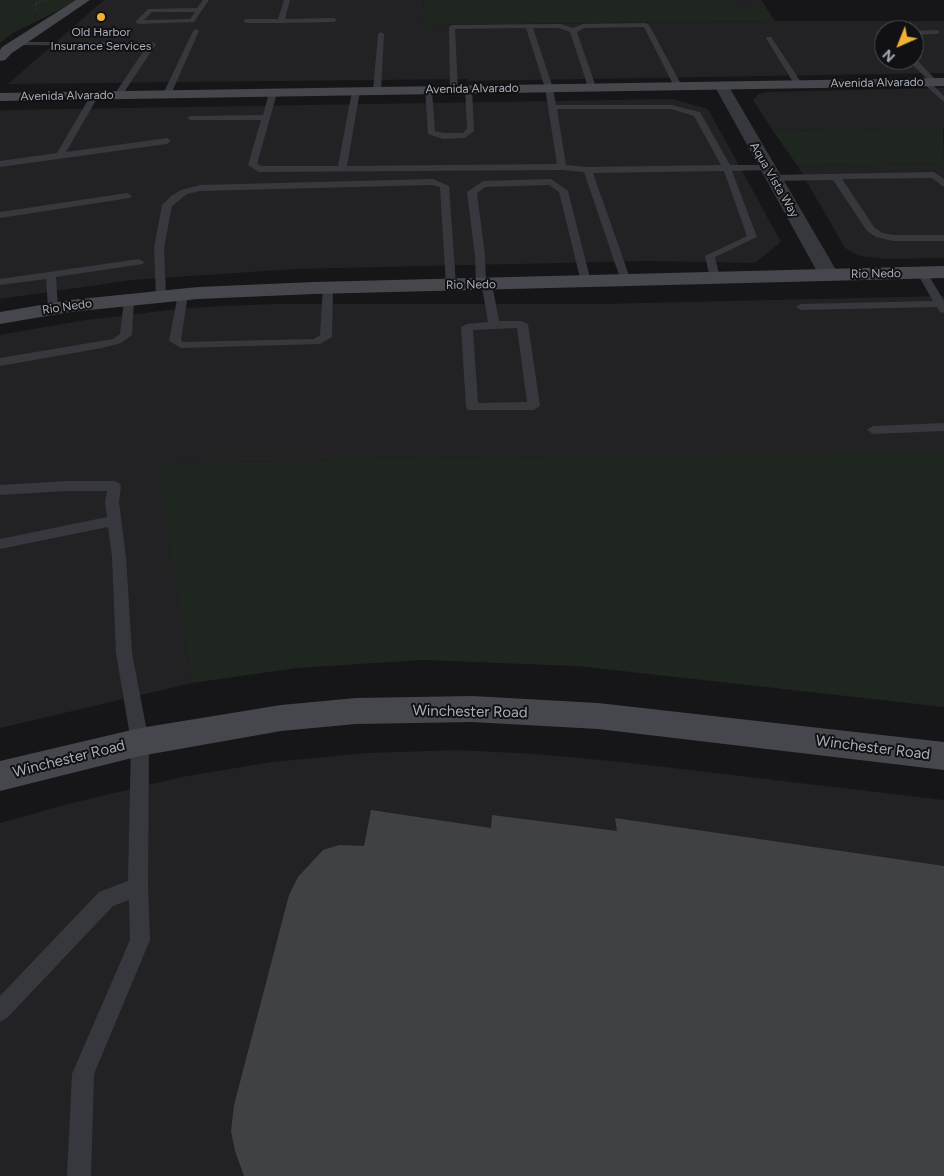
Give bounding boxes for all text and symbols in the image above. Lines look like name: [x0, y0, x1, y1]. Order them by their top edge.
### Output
marker: Old Harbor Insurance Services: [95, 11, 107, 23]
north arrow: [874, 20, 924, 70]
place label: Old Harbor Insurance Services: [51, 25, 151, 53]
text: N: [879, 46, 899, 65]
street label: Avenida Alvarado: [830, 75, 924, 91]
street label: Avenida Alvarado: [425, 81, 519, 97]
street label: Avenida Alvarado: [20, 88, 114, 104]
street label: Aqua Vista Way: [747, 140, 801, 220]
street label: Rio Nedo: [851, 266, 901, 282]
street label: Rio Nedo: [446, 277, 496, 293]
street label: Rio Nedo: [41, 296, 93, 318]
street label: Winchester Road: [412, 702, 528, 722]
street label: Winchester Road: [815, 732, 931, 764]
street label: Winchester Road: [11, 736, 127, 782]

